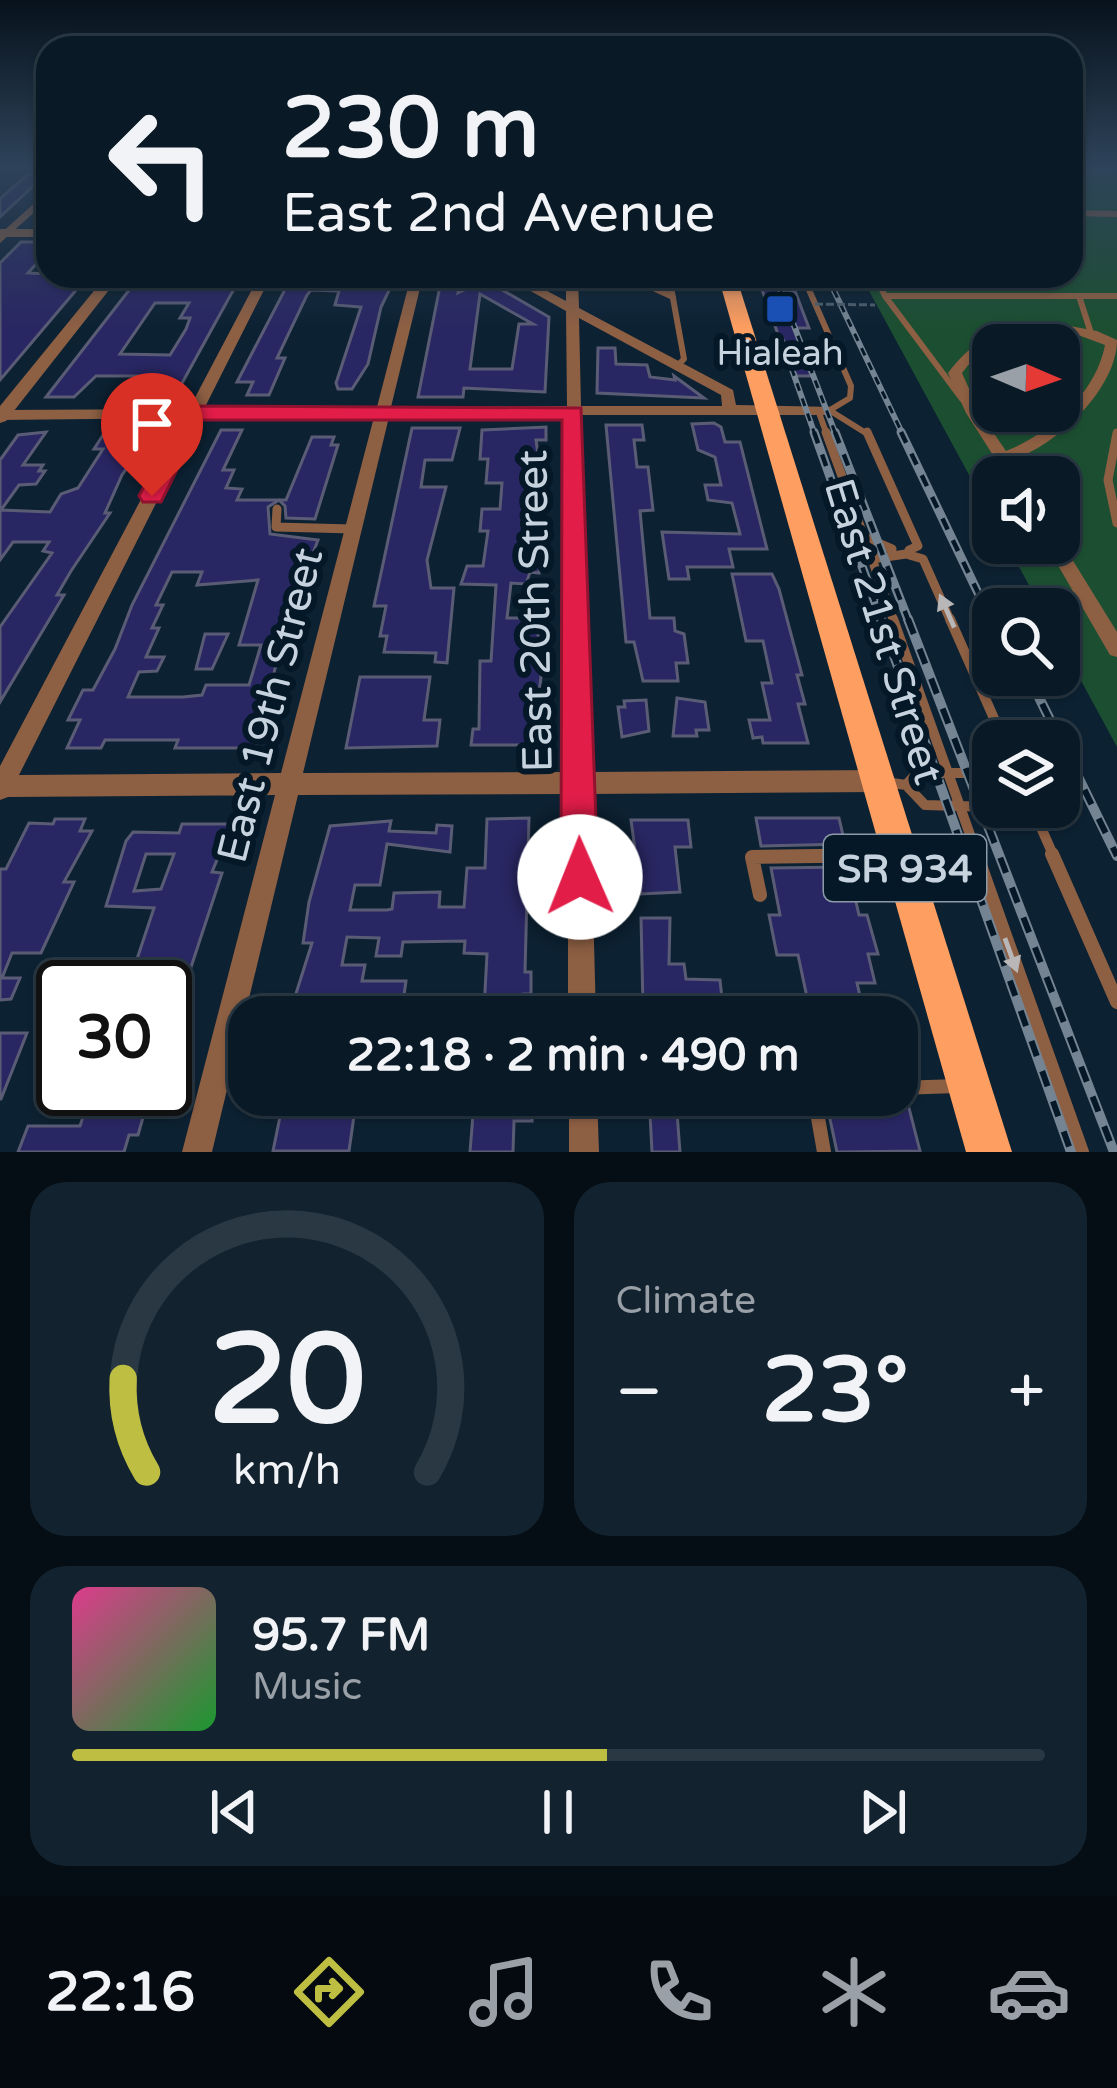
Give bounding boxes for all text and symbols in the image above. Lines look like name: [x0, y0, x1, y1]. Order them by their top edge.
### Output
text: 230 m: [282, 79, 539, 180]
icon: left: [84, 84, 240, 240]
text: East 2nd Avenue: [282, 181, 715, 246]
marker: Hialeah: [764, 293, 796, 325]
north arrow: [972, 324, 1080, 432]
map controls: [972, 324, 1080, 828]
place label: Hialeah: [716, 332, 844, 375]
pin: [101, 373, 203, 496]
icon: arrive: [119, 391, 185, 457]
street label: East 20th Street: [507, 449, 564, 773]
button: sound: [972, 456, 1080, 564]
street label: East 21st Street: [813, 472, 954, 790]
street label: East 19th Street: [207, 543, 334, 868]
button: search: [972, 588, 1080, 696]
one-way arrow: [937, 594, 957, 629]
button: layers: [972, 720, 1080, 828]
position arrow: [517, 814, 643, 940]
road number: SR 934: [824, 835, 986, 901]
one-way arrow: [1003, 938, 1022, 974]
speed limit sign: 30: [36, 960, 192, 1116]
text: 22:18 · 2 min · 490 m: [347, 1029, 799, 1083]
text: Climate: [616, 1277, 756, 1324]
text: 20: [208, 1306, 365, 1457]
text: 23°: [762, 1337, 909, 1446]
text: −: [616, 1352, 663, 1432]
text: +: [1008, 1352, 1045, 1432]
text: km/h: [233, 1445, 341, 1496]
text: 95.7 FM: [252, 1609, 430, 1663]
text: Music: [252, 1663, 362, 1710]
icon: previous: [201, 1779, 267, 1845]
icon: pause: [525, 1779, 591, 1845]
icon: next: [850, 1779, 916, 1845]
icon: directions: [287, 1950, 371, 2034]
icon: music: [462, 1950, 546, 2034]
icon: phone: [637, 1950, 721, 2034]
icon: climate: [812, 1950, 896, 2034]
icon: car: [987, 1950, 1071, 2034]
text: 22:16: [46, 1960, 195, 2025]

